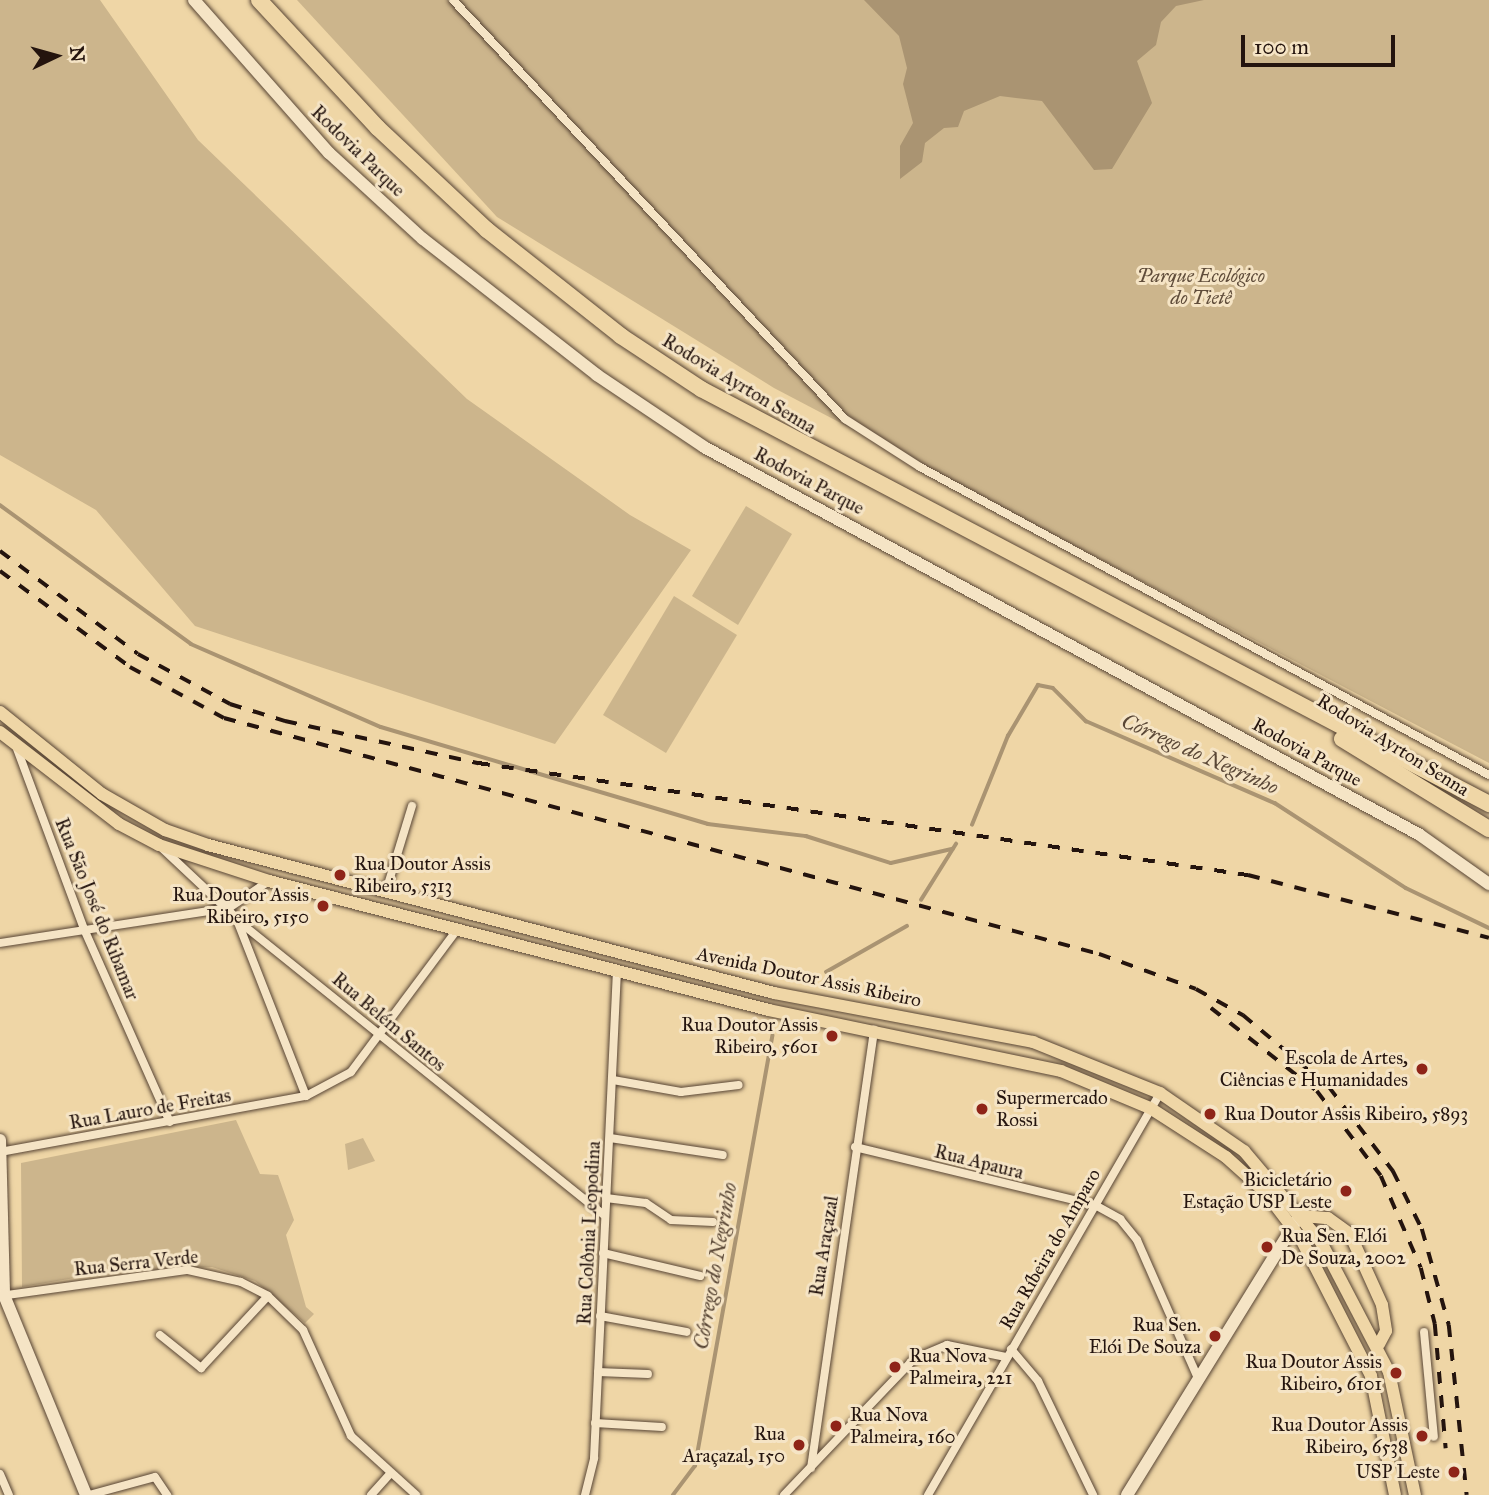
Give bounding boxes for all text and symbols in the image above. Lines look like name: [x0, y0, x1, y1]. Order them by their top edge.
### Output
north arrow: [21, 21, 91, 91]
scale bar: [1244, 21, 1398, 65]
text: 100 m: [1254, 34, 1309, 60]
text: N: [65, 45, 90, 63]
street label: Rodovia Parque: [306, 101, 410, 201]
park label: Parque Ecológico do Tietê: [1137, 265, 1265, 309]
street label: Rodovia Ayrton Senna: [658, 329, 820, 439]
street label: Rodovia Parque: [750, 442, 868, 520]
street label: Rodovia Ayrton Senna: [1313, 689, 1473, 801]
water label: Córrego do Negrinho: [1118, 708, 1282, 800]
street label: Rodovia Parque: [1248, 713, 1366, 791]
street label: Rua São José do Ribamar: [50, 815, 144, 1003]
place label: Rua Doutor Assis Ribeiro, 5313: [354, 853, 491, 897]
marker: Rua Doutor Assis Ribeiro, 5313: [332, 867, 348, 883]
place label: Rua Doutor Assis Ribeiro, 5150: [172, 884, 309, 928]
marker: Rua Doutor Assis Ribeiro, 5150: [315, 898, 331, 914]
street label: Avenida Doutor Assis Ribeiro: [695, 942, 923, 1012]
street label: Rua Belém Santos: [327, 968, 451, 1076]
place label: Rua Doutor Assis Ribeiro, 5601: [681, 1014, 818, 1058]
marker: Rua Doutor Assis Ribeiro, 5601: [824, 1028, 840, 1044]
place label: Escola de Artes, Ciências e Humanidades: [1220, 1047, 1408, 1091]
marker: Escola de Artes, Ciências e Humanidades: [1414, 1061, 1430, 1077]
street label: Rua Lauro de Freitas: [67, 1084, 233, 1134]
place label: Supermercado Rossi: [996, 1087, 1108, 1131]
marker: Supermercado Rossi: [974, 1101, 990, 1117]
place label: Rua Doutor Assis Ribeiro, 5893: [1224, 1103, 1468, 1125]
marker: Rua Doutor Assis Ribeiro, 5893: [1202, 1106, 1218, 1122]
street label: Rua Colônia Leopodina: [573, 1140, 605, 1326]
street label: Rua Apaura: [932, 1140, 1026, 1184]
street label: Rua Ríbeira do Amparo: [995, 1165, 1105, 1333]
place label: Bicicletário Estação USP Leste: [1183, 1169, 1332, 1213]
water label: Córrego do Negrinho: [688, 1181, 742, 1351]
marker: Bicicletário Estação USP Leste: [1338, 1183, 1354, 1199]
street label: Rua Araçazal: [805, 1194, 843, 1298]
place label: Rua Sen. Elói De Souza, 2002: [1281, 1225, 1406, 1269]
marker: Rua Sen. Elói De Souza, 2002: [1259, 1239, 1275, 1255]
street label: Rua Serra Verde: [73, 1245, 199, 1281]
place label: Rua Sen. Elói De Souza: [1089, 1314, 1201, 1358]
marker: Rua Sen. Elói De Souza: [1207, 1328, 1223, 1344]
place label: Rua Nova Palmeira, 221: [909, 1345, 1012, 1389]
place label: Rua Doutor Assis Ribeiro, 6101: [1245, 1351, 1382, 1395]
marker: Rua Nova Palmeira, 221: [887, 1359, 903, 1375]
marker: Rua Doutor Assis Ribeiro, 6101: [1388, 1365, 1404, 1381]
place label: Rua Nova Palmeira, 160: [850, 1404, 955, 1448]
place label: Rua Doutor Assis Ribeiro, 6538: [1271, 1414, 1408, 1458]
marker: Rua Nova Palmeira, 160: [828, 1418, 844, 1434]
place label: Rua Araçazal, 150: [683, 1423, 785, 1467]
marker: Rua Doutor Assis Ribeiro, 6538: [1414, 1428, 1430, 1444]
marker: Rua Araçazal, 150: [791, 1437, 807, 1453]
place label: USP Leste: [1356, 1461, 1440, 1483]
marker: USP Leste: [1446, 1464, 1462, 1480]

